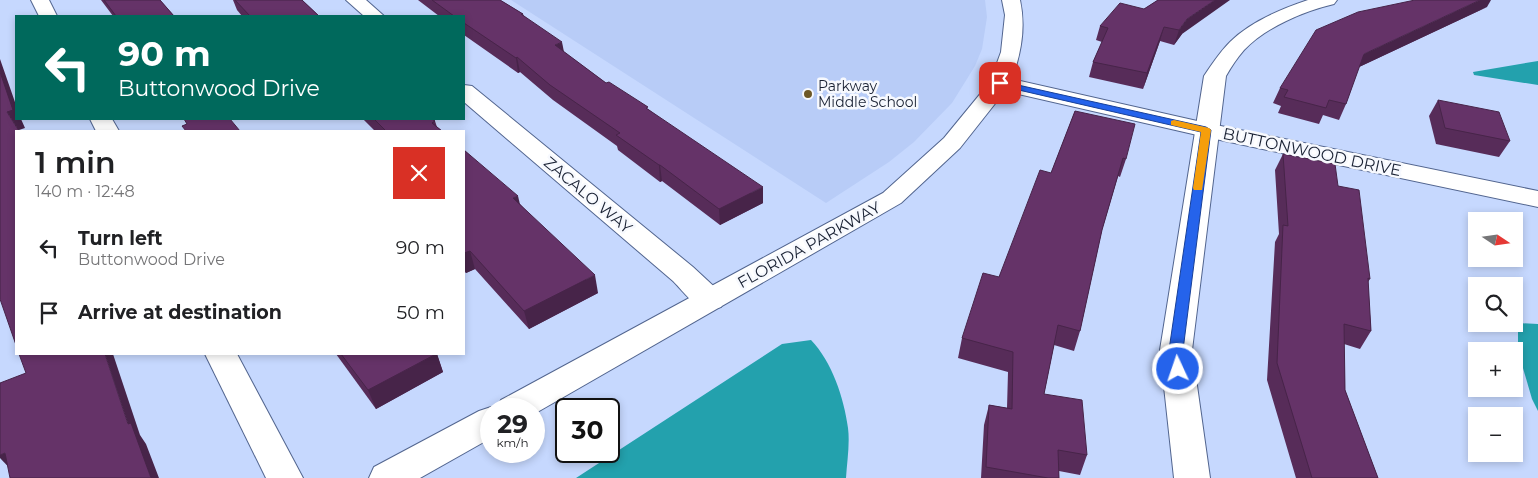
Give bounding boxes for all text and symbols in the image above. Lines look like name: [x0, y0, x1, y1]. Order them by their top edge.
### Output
text: 90 m: [118, 32, 211, 75]
icon: left: [35, 35, 100, 100]
pin: [979, 62, 1021, 104]
icon: arrive: [986, 69, 1014, 97]
text: Buttonwood Drive: [118, 75, 320, 102]
place label: Parkway Middle School: [818, 77, 917, 111]
marker: Parkway Middle School: [802, 88, 814, 100]
street label: BUTTONWOOD DRIVE: [1221, 124, 1403, 180]
text: 1 min: [35, 144, 116, 181]
button: close: [393, 147, 445, 199]
street label: ZACALO WAY: [540, 153, 637, 238]
text: 140 m · 12:48: [35, 182, 135, 201]
street label: FLORIDA PARKWAY: [734, 197, 885, 292]
north arrow: [1468, 212, 1522, 268]
map controls: [1468, 212, 1523, 462]
text: Turn left: [78, 227, 163, 250]
icon: left: [35, 234, 63, 262]
text: 90 m: [396, 236, 445, 259]
text: Buttonwood Drive: [78, 250, 225, 269]
button: search: [1468, 277, 1523, 332]
icon: arrive: [35, 299, 63, 327]
text: Arrive at destination: [78, 301, 282, 324]
text: 50 m: [397, 301, 445, 324]
position arrow: [1151, 342, 1203, 394]
button: +: [1468, 342, 1523, 397]
speed limit sign: 30: [555, 398, 620, 463]
button: −: [1468, 407, 1523, 462]
text: 29: [497, 409, 528, 439]
text: km/h: [496, 435, 529, 450]

